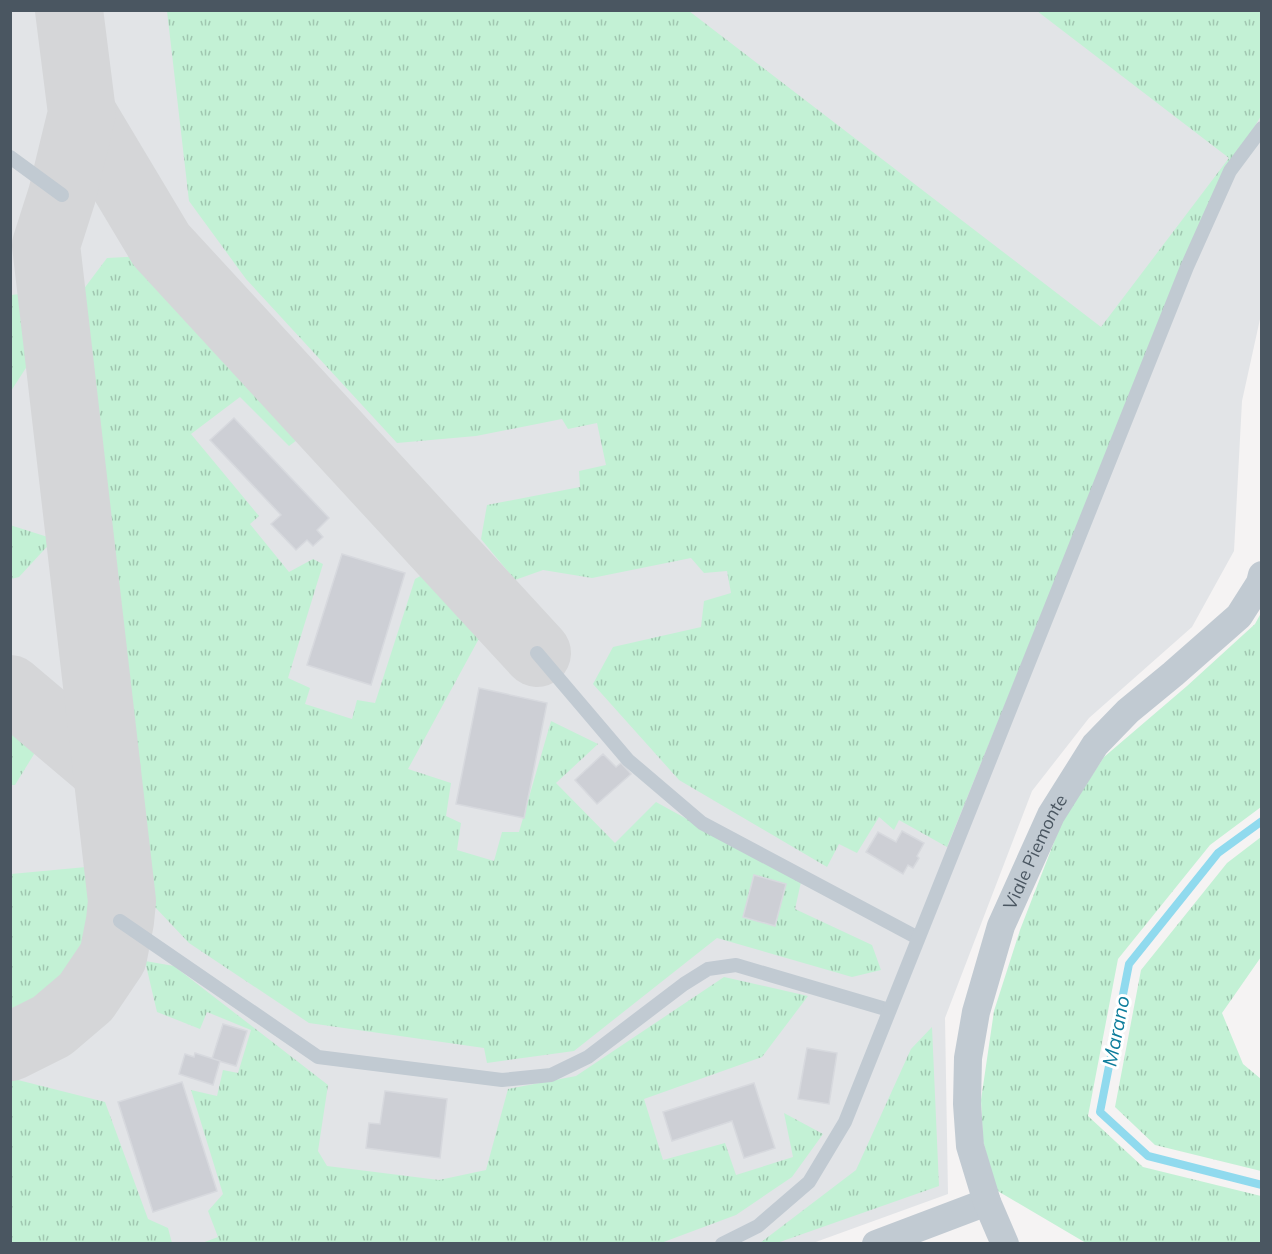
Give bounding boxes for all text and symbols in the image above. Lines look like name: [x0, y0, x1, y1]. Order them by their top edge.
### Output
street label: Viale Piemonte: [998, 790, 1072, 913]
water label: Marano: [1096, 993, 1135, 1068]

